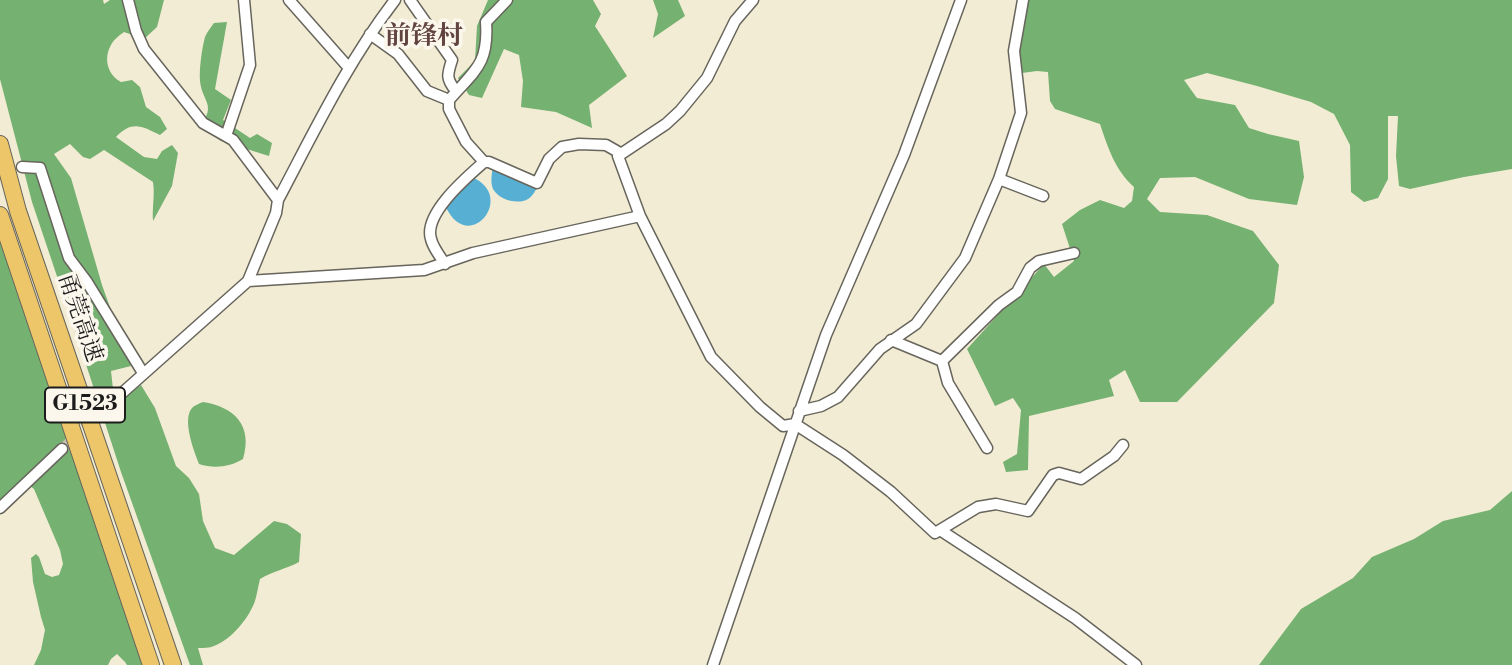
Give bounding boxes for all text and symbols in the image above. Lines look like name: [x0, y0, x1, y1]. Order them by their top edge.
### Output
district label: 前锋村: [385, 22, 463, 54]
street label: 甬莞高速: [51, 270, 107, 366]
road number: G1523: [45, 388, 125, 422]

